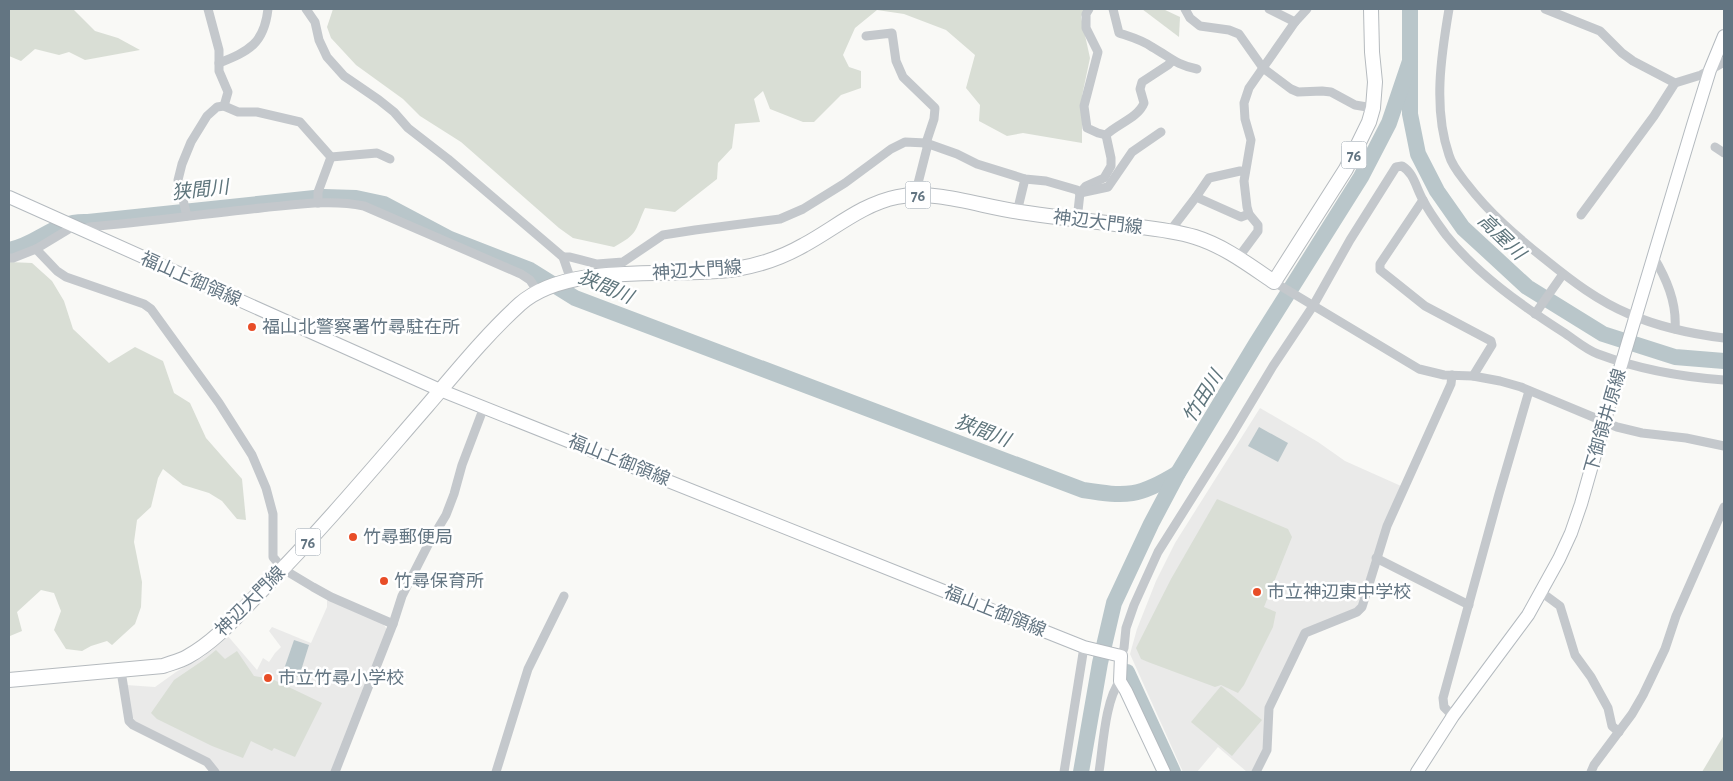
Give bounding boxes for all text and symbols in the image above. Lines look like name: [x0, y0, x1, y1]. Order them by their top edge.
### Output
road number: 76: [1342, 142, 1366, 168]
water label: 狭間川: [171, 177, 231, 203]
road number: 76: [906, 182, 930, 208]
street label: 神辺大門線: [1052, 207, 1144, 237]
water label: 高屋川: [1474, 210, 1530, 265]
street label: 福山上御領線: [138, 248, 244, 310]
street label: 神辺大門線: [651, 257, 743, 283]
water label: 狭間川: [575, 267, 638, 308]
place label: 福山北警察署竹尋駐在所: [262, 317, 460, 337]
marker: 福山北警察署竹尋駐在所: [246, 321, 258, 333]
water label: 竹田川: [1179, 365, 1227, 426]
street label: 下御領井原線: [1581, 366, 1629, 476]
water label: 狭間川: [952, 411, 1015, 451]
street label: 福山上御領線: [565, 430, 673, 490]
place label: 竹尋郵便局: [363, 527, 453, 547]
road number: 76: [296, 528, 320, 556]
marker: 竹尋郵便局: [347, 531, 359, 543]
street label: 神辺大門線: [211, 562, 289, 640]
place label: 竹尋保育所: [394, 571, 484, 591]
marker: 竹尋保育所: [378, 575, 390, 587]
street label: 福山上御領線: [941, 581, 1049, 641]
place label: 市立神辺東中学校: [1267, 582, 1411, 602]
marker: 市立神辺東中学校: [1251, 586, 1263, 598]
place label: 市立竹尋小学校: [278, 668, 404, 688]
marker: 市立竹尋小学校: [262, 672, 274, 684]

